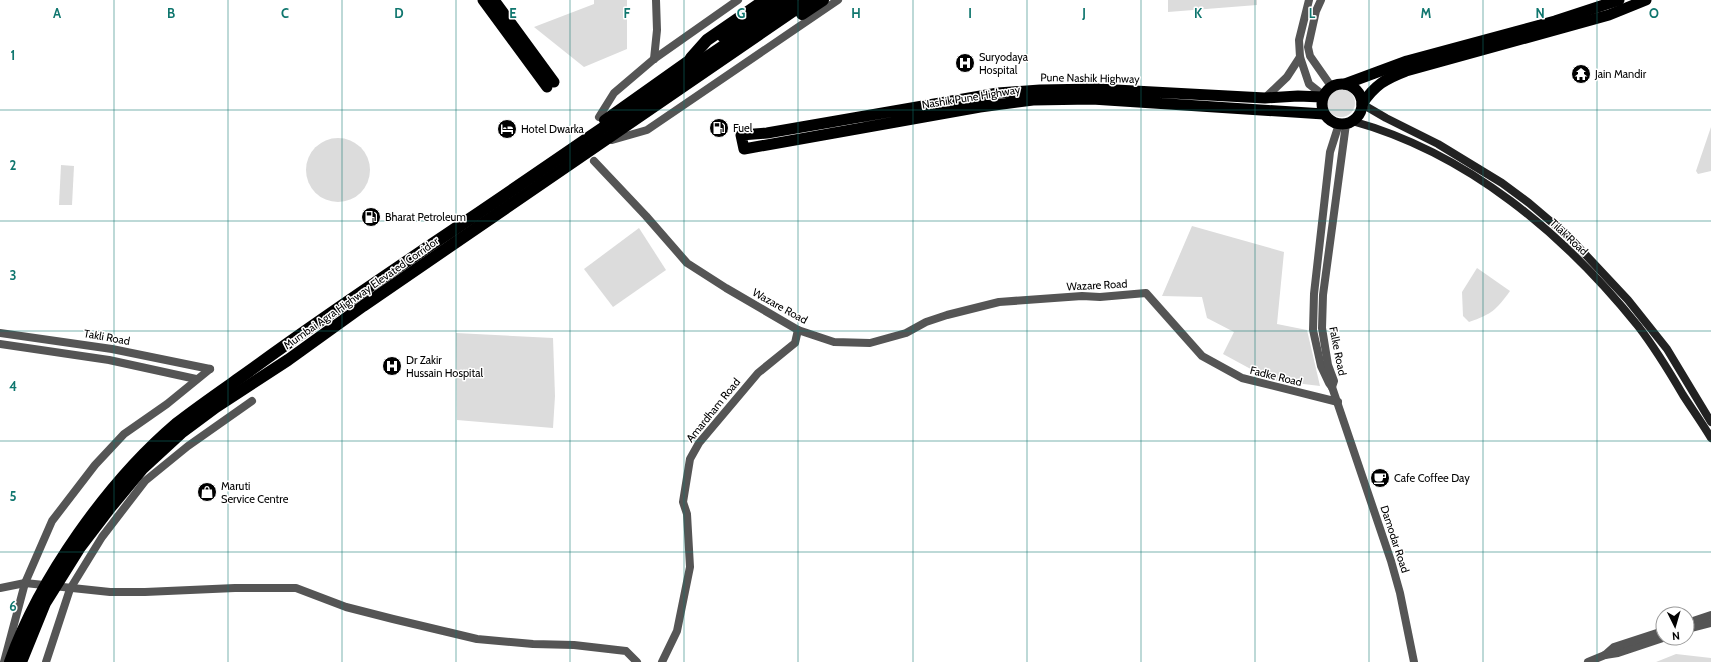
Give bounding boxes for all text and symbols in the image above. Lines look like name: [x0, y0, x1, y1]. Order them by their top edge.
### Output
text: A: [53, 5, 62, 21]
text: B: [167, 5, 175, 21]
text: C: [281, 5, 289, 21]
text: D: [394, 5, 404, 21]
text: E: [509, 5, 517, 21]
text: F: [624, 5, 631, 21]
text: G: [737, 5, 746, 21]
text: H: [851, 5, 861, 21]
text: I: [968, 5, 972, 21]
text: J: [1081, 5, 1086, 21]
text: K: [1194, 5, 1203, 21]
text: L: [1309, 5, 1316, 21]
text: M: [1421, 5, 1432, 21]
text: N: [1535, 5, 1545, 21]
text: O: [1649, 5, 1659, 21]
text: 1: [11, 47, 15, 63]
place label: Suryodaya Hospital: [979, 50, 1029, 77]
hospital icon: Suryodaya Hospital: [954, 52, 976, 74]
temple icon: Jain Mandir: [1570, 63, 1592, 85]
place label: Jain Mandir: [1594, 67, 1647, 81]
street label: Pune Nashik Highway: [1040, 70, 1140, 86]
street label: Nashik Pune Highway: [921, 82, 1022, 112]
fuel station icon: Fuel: [708, 117, 730, 139]
hotel icon: Hotel Dwarka: [496, 118, 518, 140]
place label: Fuel: [733, 121, 753, 135]
place label: Hotel Dwarka: [521, 122, 585, 136]
text: 2: [10, 157, 17, 173]
fuel station icon: Bharat Petroleum: [360, 206, 382, 228]
place label: Bharat Petroleum: [385, 210, 466, 224]
street label: Tilak Road: [1547, 216, 1591, 258]
street label: Mumbai Agra Highway Elevated Corridor: [281, 234, 442, 352]
text: 3: [9, 267, 17, 283]
street label: Wazare Road: [1066, 276, 1128, 294]
street label: Wazare Road: [750, 285, 810, 327]
street label: Falke Road: [1326, 325, 1350, 377]
street label: Takli Road: [83, 326, 131, 348]
place label: Dr Zakir Hussain Hospital: [406, 353, 483, 380]
hospital icon: Dr Zakir Hussain Hospital: [381, 355, 403, 377]
street label: Fadke Road: [1249, 363, 1303, 389]
street label: Amardham Road: [683, 375, 743, 445]
text: 4: [9, 378, 17, 394]
cafe icon: Cafe Coffee Day: [1369, 467, 1391, 489]
place label: Cafe Coffee Day: [1394, 471, 1470, 485]
place label: Maruti Service Centre: [221, 479, 289, 506]
shop icon: Maruti Service Centre: [196, 481, 218, 503]
text: 5: [10, 488, 17, 504]
street label: Damodar Road: [1378, 504, 1412, 574]
text: 6: [9, 598, 17, 614]
north arrow: [1655, 606, 1695, 646]
text: N: [1671, 629, 1680, 643]

